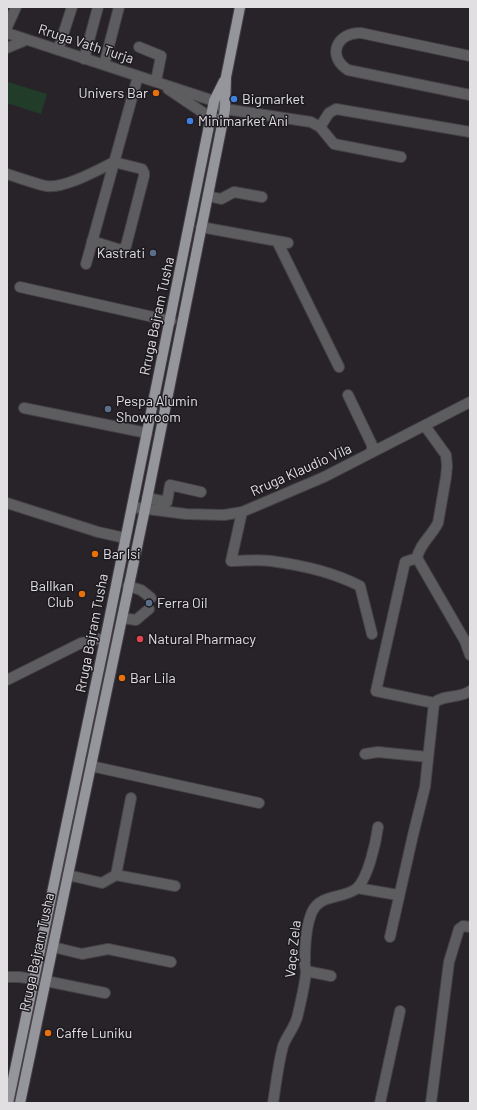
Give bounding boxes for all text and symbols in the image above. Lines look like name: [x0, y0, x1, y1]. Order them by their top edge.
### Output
street label: Rruga Vath Turja: [36, 21, 136, 67]
place label: Univers Bar: [78, 85, 148, 101]
marker: Univers Bar: [151, 88, 161, 98]
place label: Bigmarket: [242, 91, 305, 107]
marker: Bigmarket: [229, 94, 239, 104]
place label: Minimarket Ani: [198, 113, 288, 129]
marker: Minimarket Ani: [185, 116, 195, 126]
place label: Kastrati: [97, 245, 145, 261]
marker: Kastrati: [148, 248, 158, 258]
street label: Rruga Bajram Tusha: [136, 255, 178, 377]
place label: Pespa Alumin Showroom: [116, 393, 198, 426]
marker: Pespa Alumin Showroom: [103, 404, 113, 414]
street label: Rruga Klaudio Vila: [248, 440, 354, 500]
place label: Bar Isi: [103, 546, 141, 562]
marker: Bar Isi: [90, 549, 100, 559]
street label: Rruga Bajram Tusha: [72, 572, 112, 694]
place label: Ballkan Club: [30, 578, 74, 610]
marker: Ballkan Club: [77, 589, 87, 599]
place label: Ferra Oil: [157, 595, 207, 611]
marker: Ferra Oil: [144, 598, 154, 608]
place label: Natural Pharmacy: [148, 631, 256, 647]
marker: Natural Pharmacy: [135, 634, 145, 644]
place label: Bar Lila: [130, 670, 176, 686]
marker: Bar Lila: [117, 673, 127, 683]
street label: Rruga Bajram Tusha: [16, 891, 58, 1013]
street label: Vaçe Zela: [282, 919, 304, 979]
place label: Caffe Luniku: [56, 1025, 132, 1041]
marker: Caffe Luniku: [43, 1028, 53, 1038]

